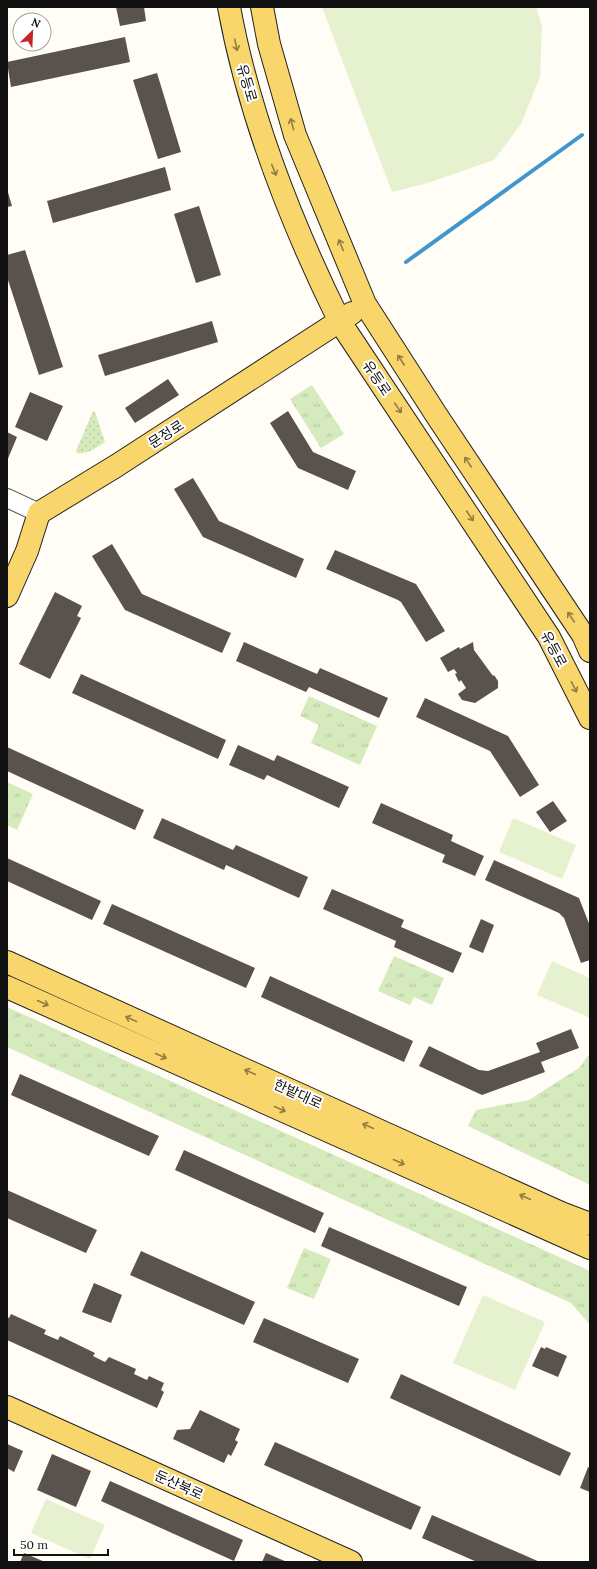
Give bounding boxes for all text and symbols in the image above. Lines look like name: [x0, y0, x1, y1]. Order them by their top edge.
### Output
north arrow: [12, 12, 52, 52]
text: N: [29, 15, 43, 31]
one-way arrow: [233, 38, 241, 51]
street label: 유등로: [233, 62, 261, 104]
one-way arrow: [288, 118, 295, 131]
one-way arrow: [271, 163, 279, 175]
one-way arrow: [337, 239, 345, 251]
one-way arrow: [397, 354, 405, 365]
street label: 유등로: [359, 357, 395, 399]
one-way arrow: [394, 402, 402, 413]
street label: 문정로: [145, 416, 187, 452]
one-way arrow: [464, 457, 472, 468]
one-way arrow: [466, 511, 474, 522]
one-way arrow: [567, 612, 575, 623]
street label: 유등로: [537, 628, 571, 670]
one-way arrow: [571, 680, 578, 692]
one-way arrow: [36, 1000, 48, 1007]
one-way arrow: [126, 1015, 138, 1022]
one-way arrow: [155, 1053, 167, 1060]
one-way arrow: [244, 1068, 256, 1075]
street label: 한밭대로: [271, 1075, 325, 1113]
one-way arrow: [274, 1106, 286, 1113]
one-way arrow: [363, 1122, 375, 1129]
one-way arrow: [392, 1159, 404, 1167]
one-way arrow: [519, 1192, 531, 1200]
street label: 둔산북로: [152, 1466, 206, 1504]
scale bar: [14, 1531, 108, 1557]
text: 50 m: [20, 1537, 48, 1552]

